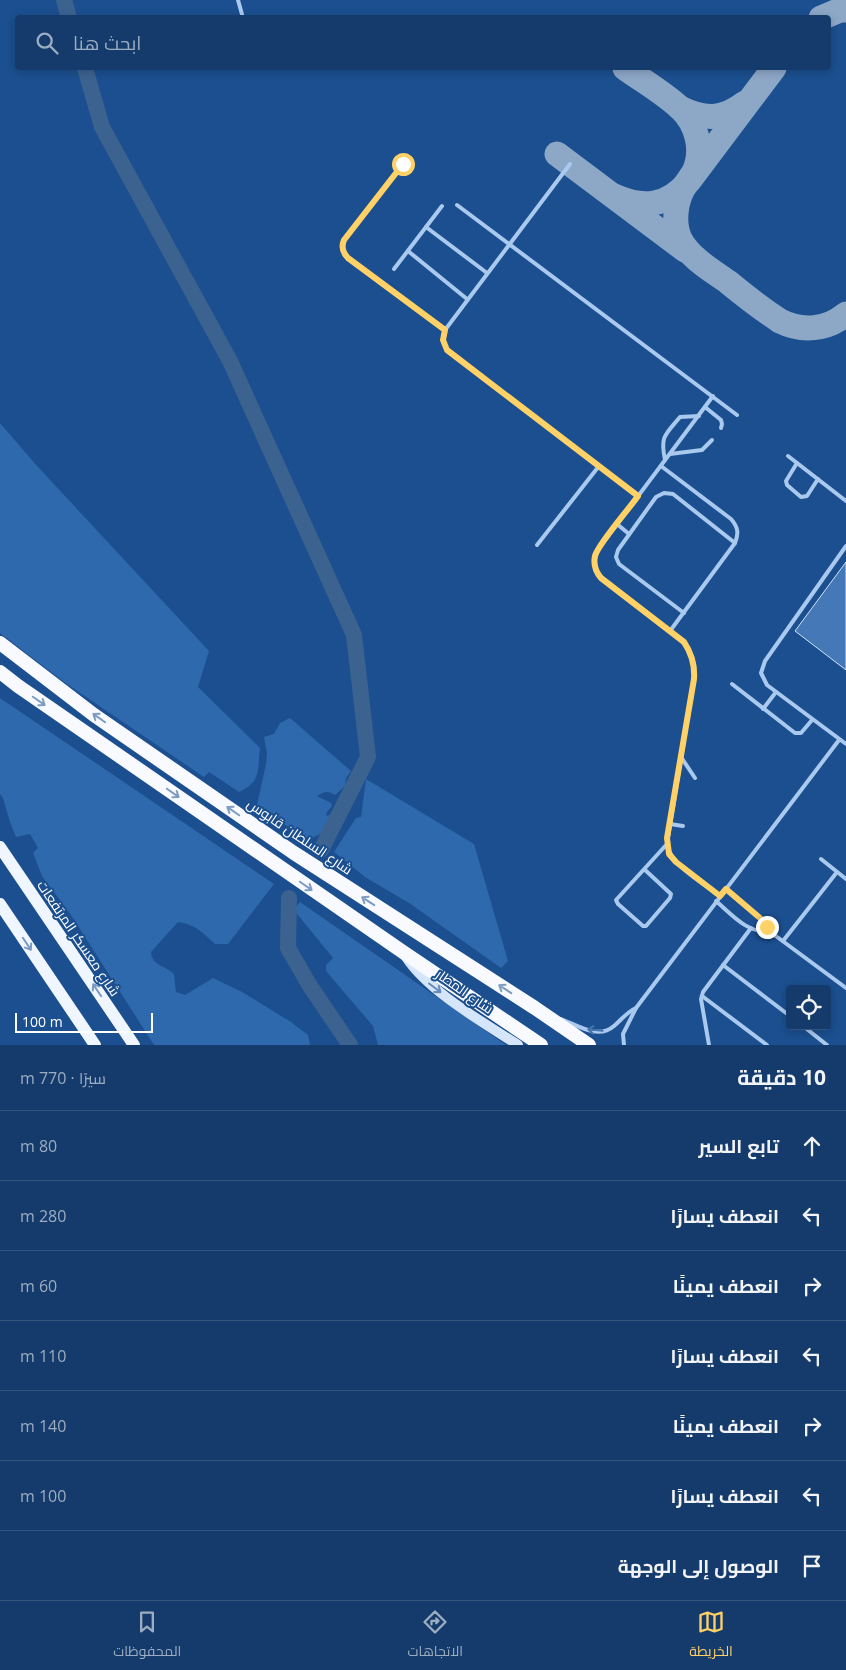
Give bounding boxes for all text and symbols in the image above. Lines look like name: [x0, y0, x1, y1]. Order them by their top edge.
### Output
search box: [15, 15, 831, 70]
icon: search: [33, 29, 61, 57]
text: ابحث هنا: [73, 30, 141, 56]
route start: [392, 153, 415, 176]
one-way arrow: [32, 696, 46, 706]
one-way arrow: [93, 713, 107, 723]
one-way arrow: [165, 788, 179, 798]
street label: شارع السلطان قابوس: [243, 794, 357, 878]
one-way arrow: [226, 806, 240, 816]
street label: شارع معسكر المرتفعات: [33, 876, 125, 1000]
one-way arrow: [299, 881, 313, 891]
one-way arrow: [362, 896, 376, 906]
route end: [756, 916, 779, 939]
one-way arrow: [22, 937, 32, 951]
street label: شارع المطار: [432, 964, 498, 1018]
one-way arrow: [92, 983, 102, 997]
one-way arrow: [428, 983, 441, 994]
one-way arrow: [498, 983, 512, 994]
map controls: [786, 985, 831, 1030]
button: locate: [786, 985, 831, 1030]
scale bar: [15, 1010, 152, 1033]
text: 100 m: [22, 1012, 63, 1031]
one-way arrow: [588, 1025, 604, 1035]
text: 10 دقيقة: [737, 1063, 826, 1091]
text: سيرًا · 770 m: [20, 1067, 106, 1089]
icon: ahead: [798, 1132, 826, 1160]
text: تابع السير: [699, 1133, 779, 1159]
text: 80 m: [20, 1135, 57, 1157]
icon: left: [798, 1202, 826, 1230]
text: انعطف يسارًا: [670, 1203, 779, 1229]
text: 280 m: [20, 1205, 66, 1227]
icon: right: [798, 1272, 826, 1300]
text: انعطف يمينًا: [673, 1273, 779, 1299]
text: 60 m: [20, 1275, 57, 1297]
icon: left: [798, 1342, 826, 1370]
text: انعطف يسارًا: [670, 1343, 779, 1369]
text: 110 m: [20, 1345, 66, 1367]
icon: right: [798, 1412, 826, 1440]
text: انعطف يمينًا: [673, 1413, 779, 1439]
text: 140 m: [20, 1415, 66, 1437]
icon: left: [798, 1482, 826, 1510]
text: انعطف يسارًا: [670, 1483, 779, 1509]
text: 100 m: [20, 1485, 66, 1507]
icon: arrive: [798, 1552, 826, 1580]
text: الوصول إلى الوجهة: [618, 1553, 779, 1579]
tab: المحفوظات: [113, 1608, 181, 1664]
tab: الاتجاهات: [408, 1608, 463, 1664]
tab: الخريطة: [689, 1608, 733, 1664]

